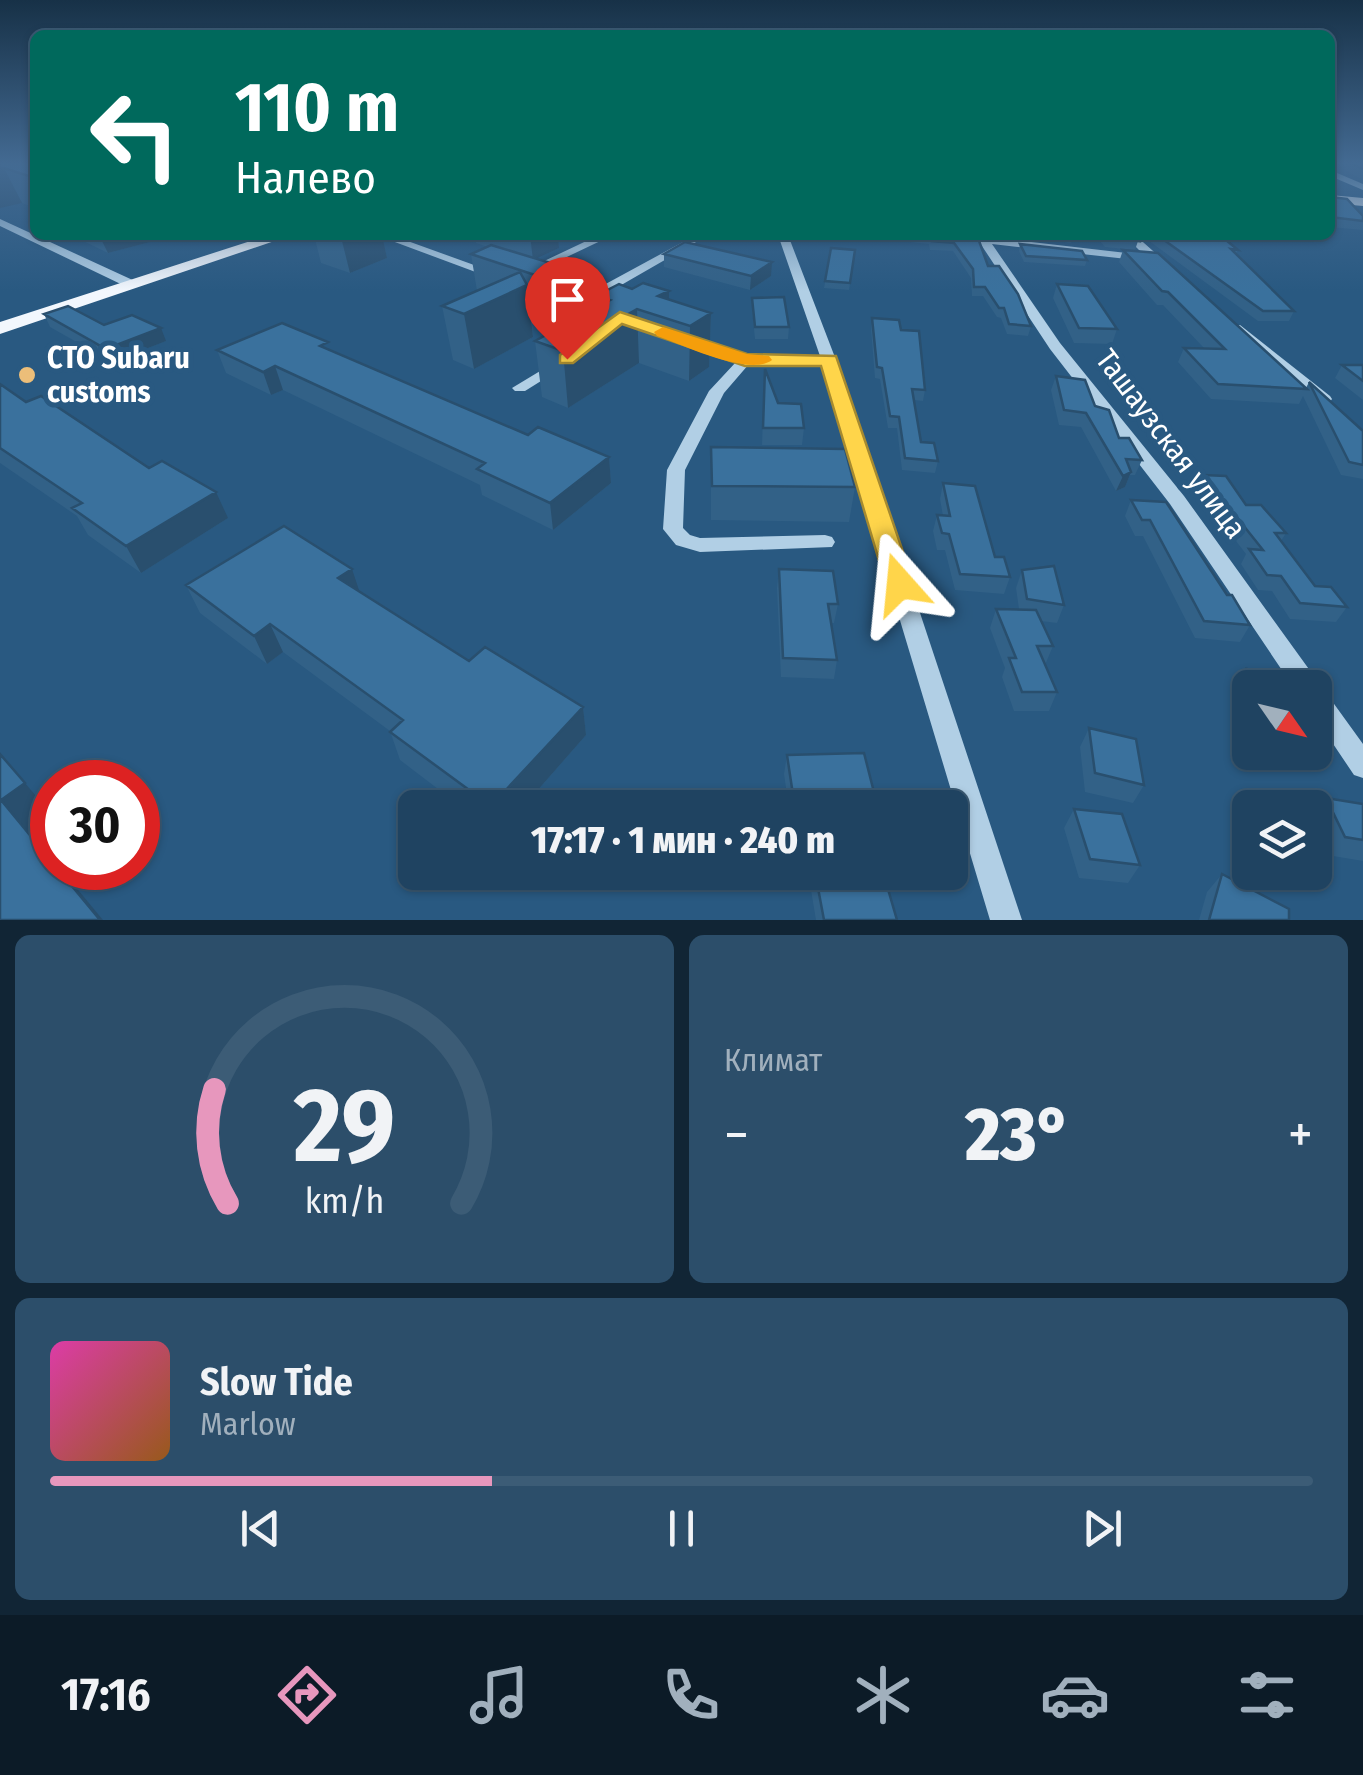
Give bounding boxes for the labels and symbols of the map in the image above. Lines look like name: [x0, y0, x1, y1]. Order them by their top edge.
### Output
pin: [525, 257, 610, 360]
place label: СТО Subaru customs: [47, 340, 190, 410]
street label: Ташаузская улица: [1088, 342, 1254, 546]
marker: СТО Subaru customs: [16, 364, 38, 386]
position arrow: [848, 532, 952, 636]
north arrow: [1232, 670, 1332, 770]
speed limit sign: 30: [30, 760, 160, 890]

